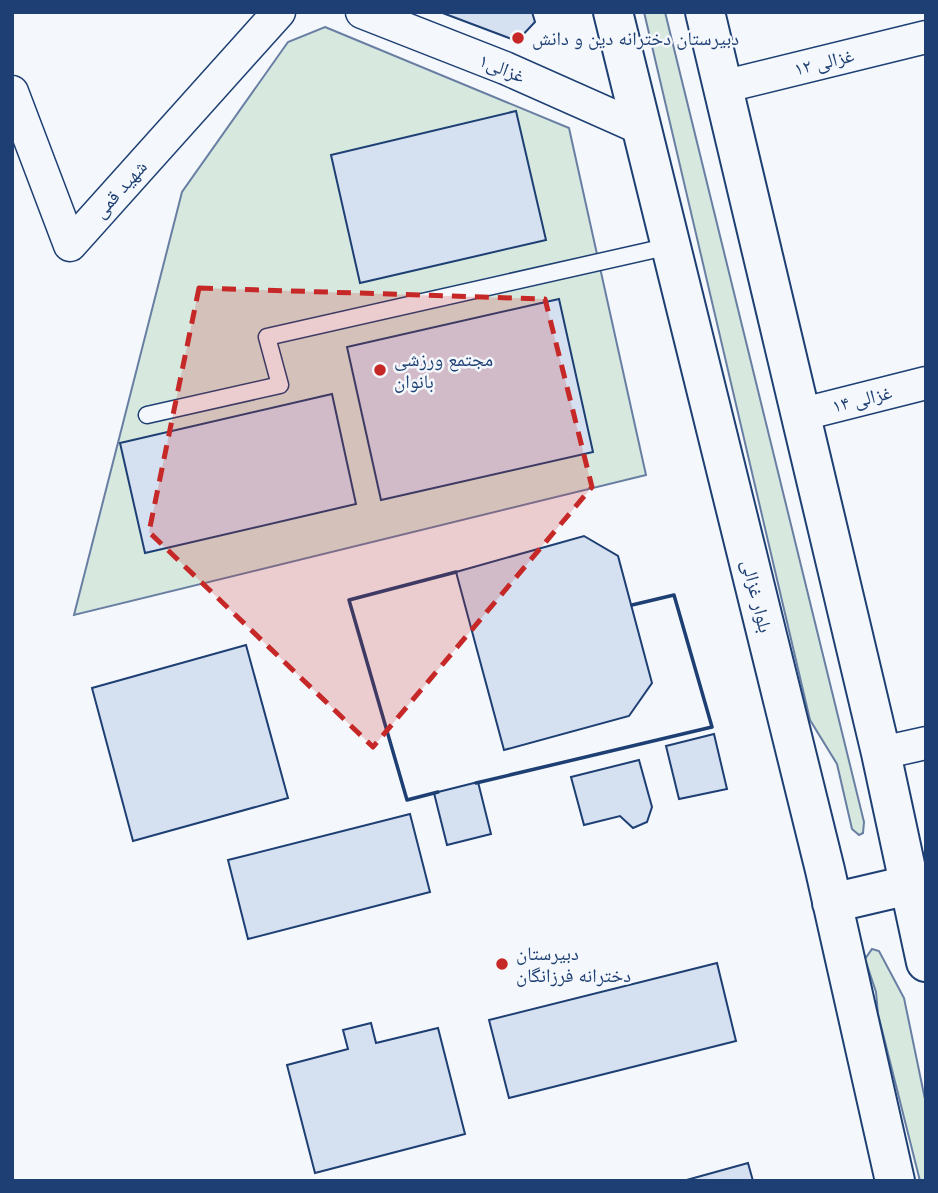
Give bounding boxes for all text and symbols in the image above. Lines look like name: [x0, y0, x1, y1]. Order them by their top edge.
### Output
place label: دبیرستان دخترانه دین و دانش: [532, 27, 739, 50]
marker: دبیرستان دخترانه دین و دانش: [510, 30, 526, 46]
street label: غزالی ۱۲: [792, 43, 857, 81]
street label: غزالی۱: [476, 48, 529, 88]
street label: شهید قمی: [88, 155, 152, 223]
place label: مجتمع ورزشی بانوان: [394, 348, 493, 393]
marker: مجتمع ورزشی بانوان: [372, 362, 388, 378]
street label: غزالی ۱۴: [830, 380, 895, 418]
street label: بلوار غزالی: [737, 557, 777, 635]
place label: دبیرستان دخترانه فرزانگان: [516, 942, 631, 987]
marker: دبیرستان دخترانه فرزانگان: [494, 956, 510, 972]

